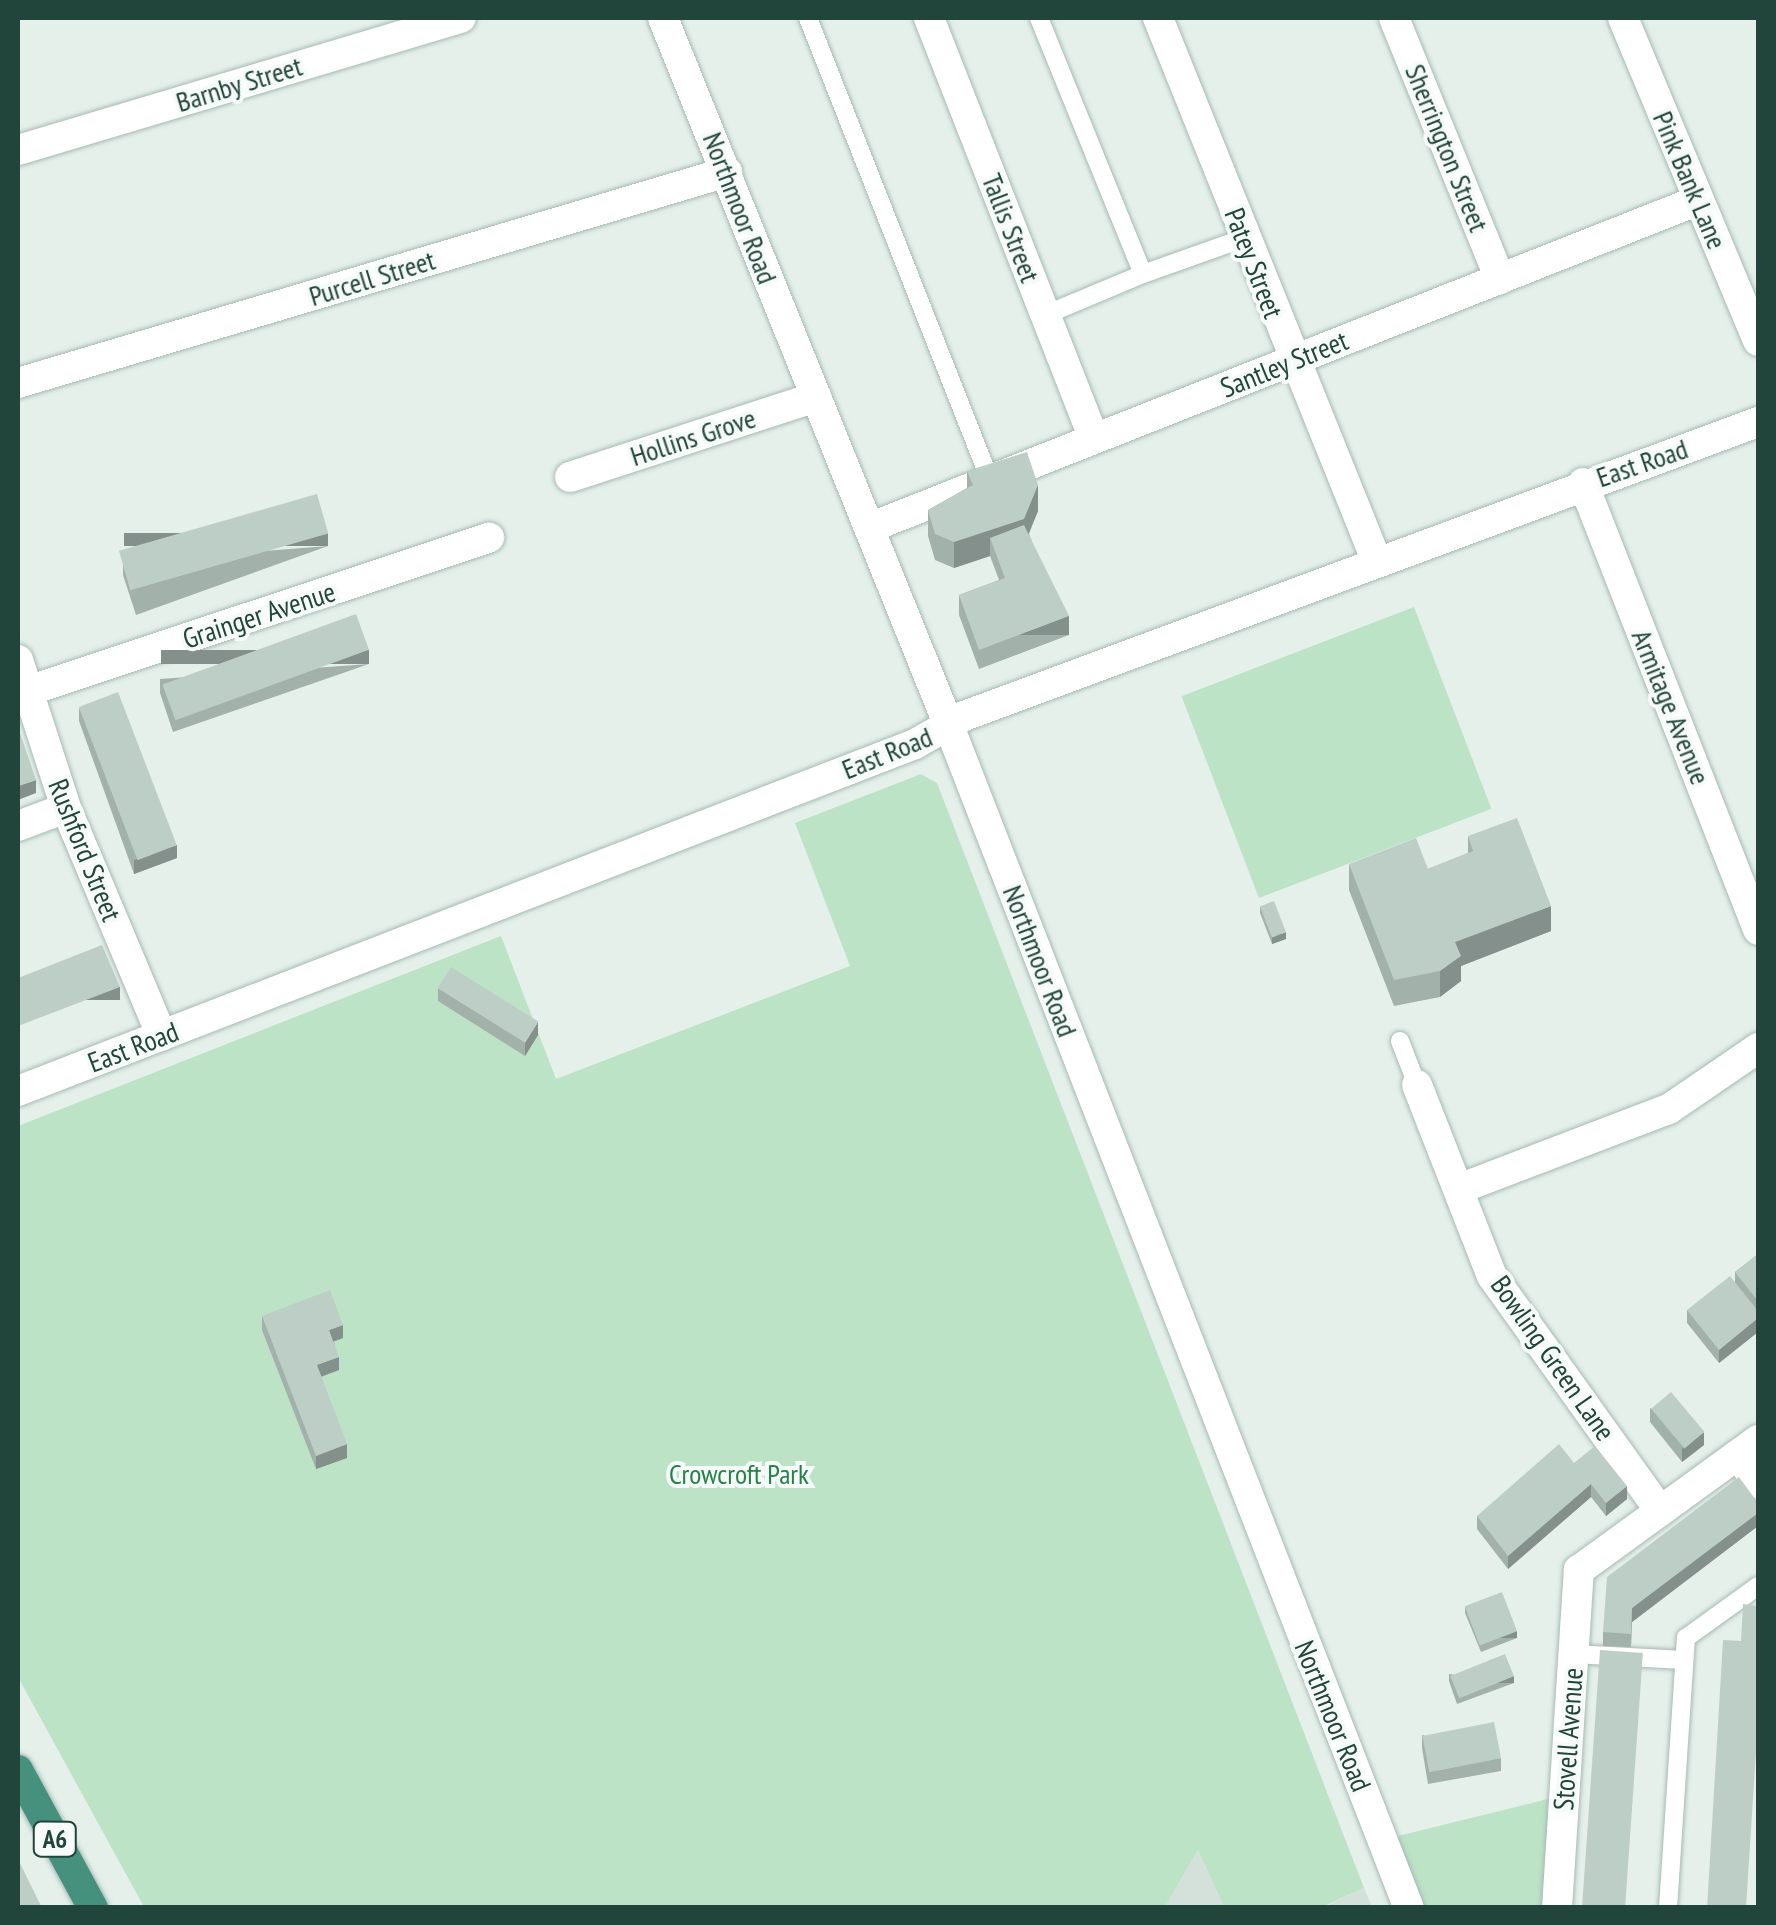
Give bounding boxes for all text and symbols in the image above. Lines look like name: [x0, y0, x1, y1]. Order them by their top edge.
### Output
street label: Barnby Street: [172, 49, 306, 119]
street label: Sherrington Street: [1398, 59, 1496, 237]
street label: Pink Bank Lane: [1646, 106, 1734, 254]
street label: Northmoor Road: [696, 128, 784, 288]
street label: Tallis Street: [975, 169, 1047, 287]
street label: Patey Street: [1218, 203, 1290, 323]
street label: Purcell Street: [305, 243, 439, 313]
street label: Santley Street: [1215, 323, 1353, 405]
street label: Hollins Grove: [626, 401, 760, 473]
street label: East Road: [1592, 432, 1692, 494]
street label: Grainger Avenue: [178, 574, 340, 656]
street label: Armitage Avenue: [1625, 624, 1717, 790]
street label: East Road: [837, 720, 937, 786]
street label: Rushford Street: [41, 774, 129, 926]
street label: Northmoor Road: [996, 881, 1084, 1041]
street label: East Road: [83, 1014, 183, 1080]
street label: Bowling Green Lane: [1484, 1269, 1622, 1447]
park label: Crowcroft Park: [669, 1457, 809, 1491]
street label: Northmoor Road: [1288, 1636, 1378, 1796]
street label: Stovell Avenue: [1546, 1666, 1590, 1812]
road number: A6: [32, 1819, 78, 1859]

